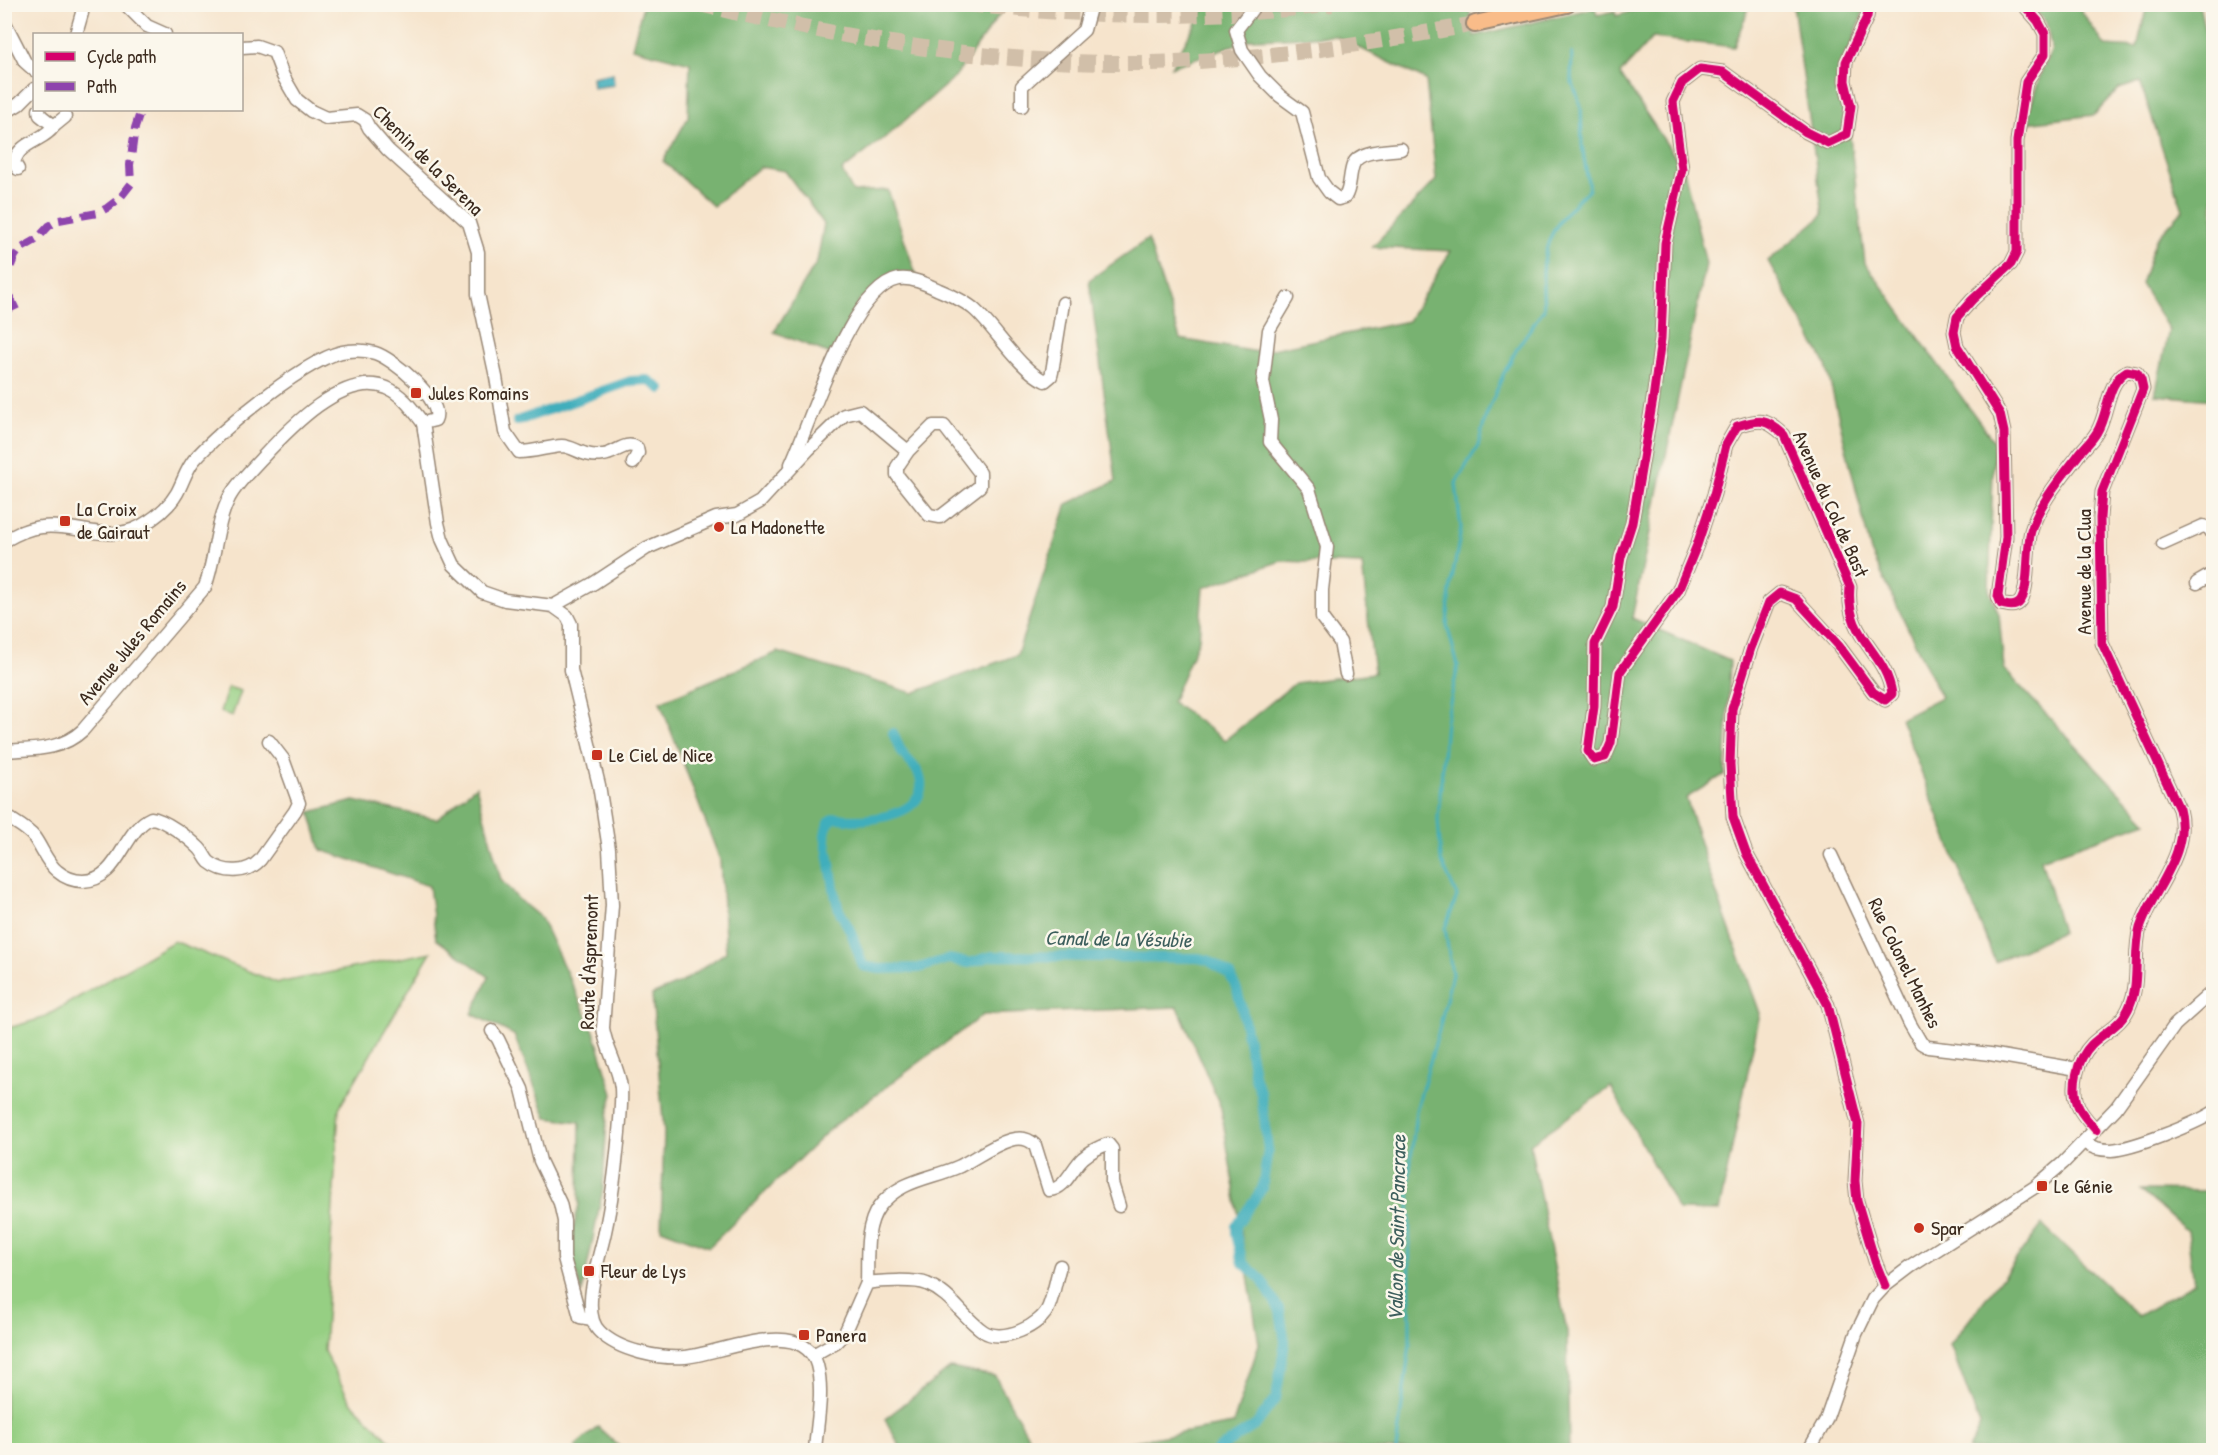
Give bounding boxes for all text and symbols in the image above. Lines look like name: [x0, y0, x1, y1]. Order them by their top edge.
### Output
legend: [33, 33, 243, 111]
text: Cycle path: [87, 44, 157, 69]
text: Path: [87, 74, 117, 99]
street label: Chemin de la Serena: [367, 98, 490, 221]
place label: Jules Romains: [428, 379, 529, 406]
marker: Jules Romains: [409, 386, 423, 400]
street label: Avenue du Col de Bast: [1787, 426, 1876, 582]
place label: La Croix de Gairaut: [77, 495, 151, 545]
street label: Avenue de la Clua: [2070, 509, 2097, 635]
place label: La Madonette: [731, 513, 825, 540]
marker: La Croix de Gairaut: [58, 514, 72, 528]
marker: La Madonette: [712, 520, 726, 534]
street label: Avenue Jules Romains: [71, 573, 192, 710]
place label: Le Ciel de Nice: [609, 741, 714, 768]
marker: Le Ciel de Nice: [590, 748, 604, 762]
street label: Route d'Aspremont: [573, 893, 604, 1030]
street label: Rue Colonel Manhes: [1862, 893, 1949, 1033]
water label: Canal de la Vésubie: [1045, 923, 1193, 954]
water label: Vallon de Saint Pancrace: [1380, 1133, 1413, 1321]
place label: Le Génie: [2054, 1172, 2113, 1199]
marker: Le Génie: [2035, 1179, 2049, 1193]
place label: Spar: [1931, 1214, 1965, 1241]
marker: Spar: [1912, 1221, 1926, 1235]
place label: Fleur de Lys: [600, 1257, 686, 1284]
marker: Fleur de Lys: [582, 1264, 596, 1278]
place label: Panera: [816, 1321, 866, 1348]
marker: Panera: [797, 1328, 811, 1342]

